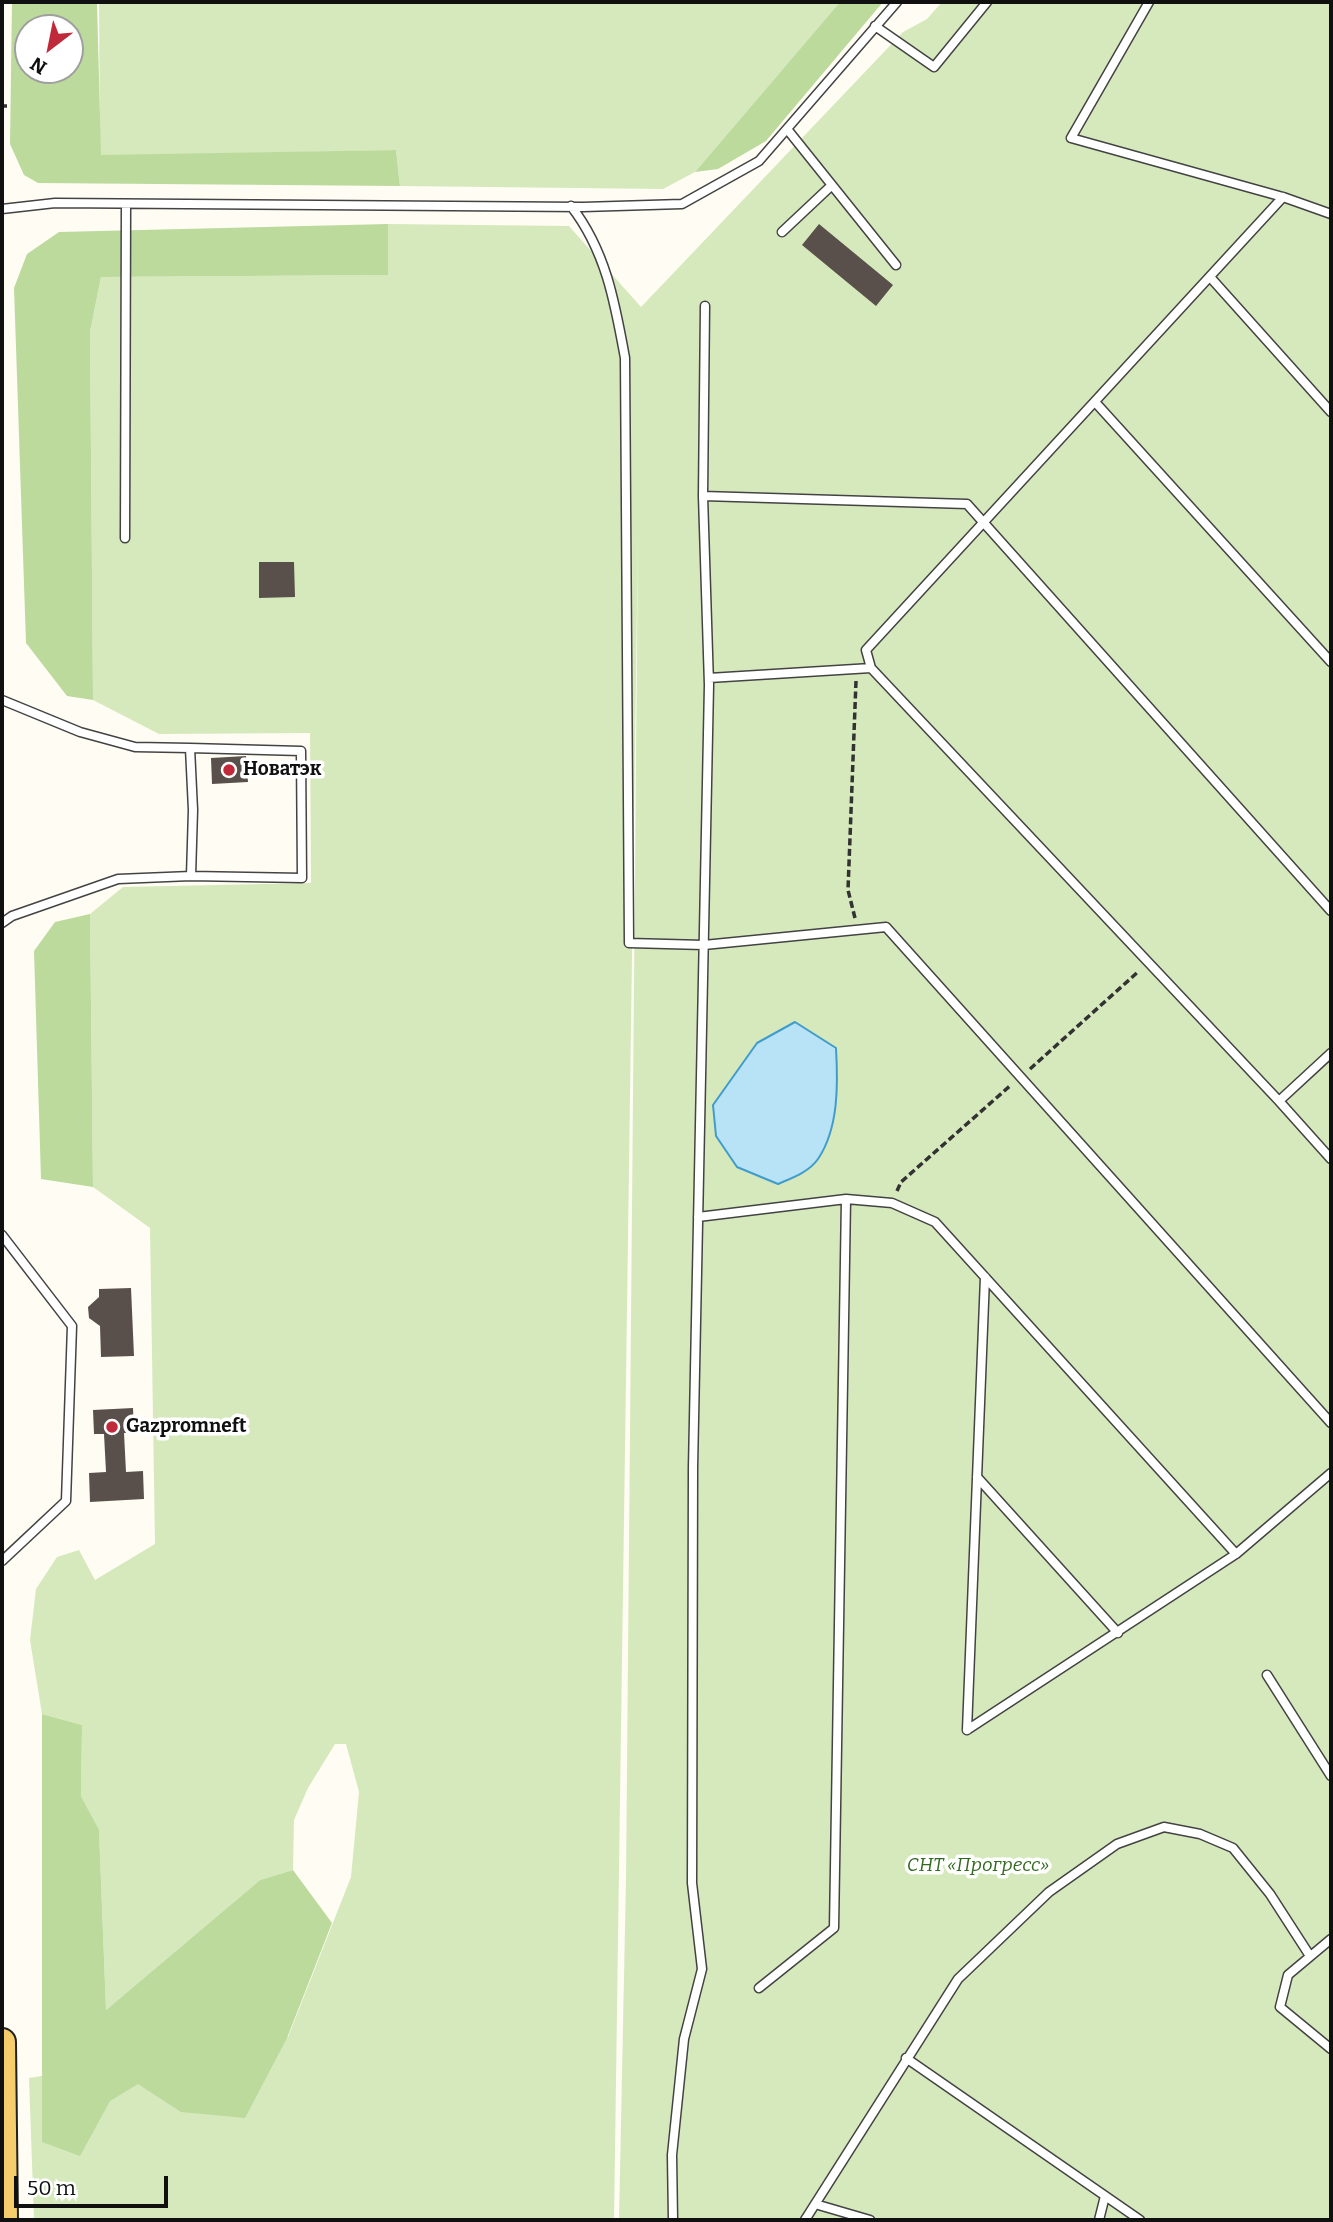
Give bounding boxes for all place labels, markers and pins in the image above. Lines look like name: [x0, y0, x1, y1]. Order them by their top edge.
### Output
place label: Новатэк: [243, 759, 321, 781]
marker: Новатэк: [221, 762, 237, 778]
place label: Gazpromneft: [126, 1416, 246, 1438]
marker: Gazpromneft: [104, 1419, 120, 1435]

